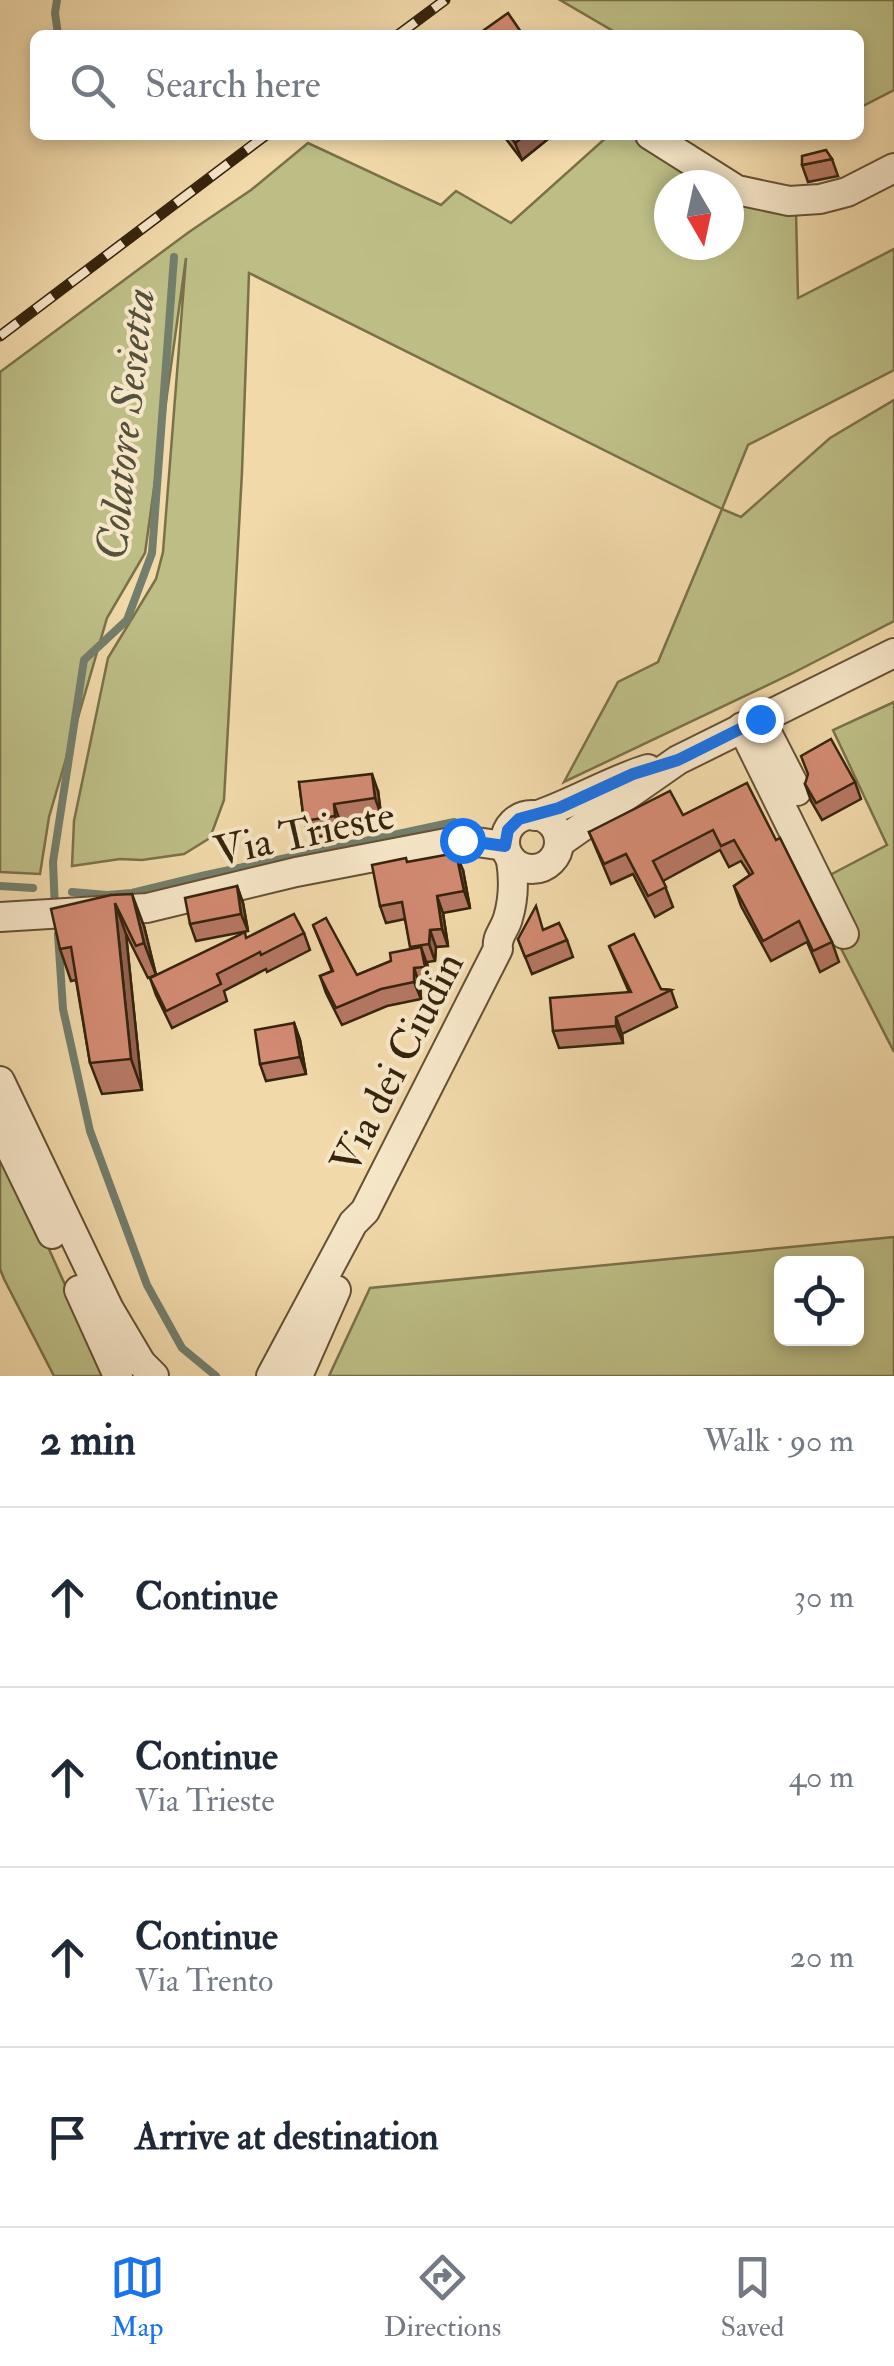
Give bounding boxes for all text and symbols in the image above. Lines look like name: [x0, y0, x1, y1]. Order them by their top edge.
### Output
search box: [30, 30, 864, 140]
icon: search: [65, 58, 120, 113]
text: Search here: [145, 61, 321, 109]
north arrow: [654, 170, 744, 260]
water label: Colatore Sesietta: [84, 286, 168, 563]
route end: [738, 697, 784, 743]
street label: Via Trieste: [209, 789, 399, 878]
route start: [440, 818, 486, 864]
street label: Via dei Ciudin: [320, 943, 476, 1182]
map controls: [774, 1256, 864, 1346]
button: locate: [774, 1256, 864, 1346]
text: 2 min: [40, 1415, 136, 1467]
text: Walk · 90 m: [703, 1421, 854, 1461]
icon: ahead: [40, 1570, 95, 1625]
text: Continue: [135, 1573, 278, 1621]
text: 30 m: [794, 1577, 854, 1617]
text: Continue: [135, 1733, 278, 1781]
icon: ahead: [40, 1750, 95, 1805]
text: 40 m: [789, 1757, 854, 1797]
text: Via Trieste: [135, 1781, 275, 1821]
text: Continue: [135, 1913, 278, 1961]
icon: ahead: [40, 1930, 95, 1985]
text: 20 m: [790, 1937, 854, 1977]
text: Via Trento: [135, 1961, 273, 2001]
icon: arrive: [40, 2110, 95, 2165]
text: Arrive at destination: [135, 2113, 439, 2161]
tab: Map: [110, 2250, 165, 2345]
tab: Directions: [384, 2250, 501, 2345]
tab: Saved: [720, 2250, 784, 2345]

